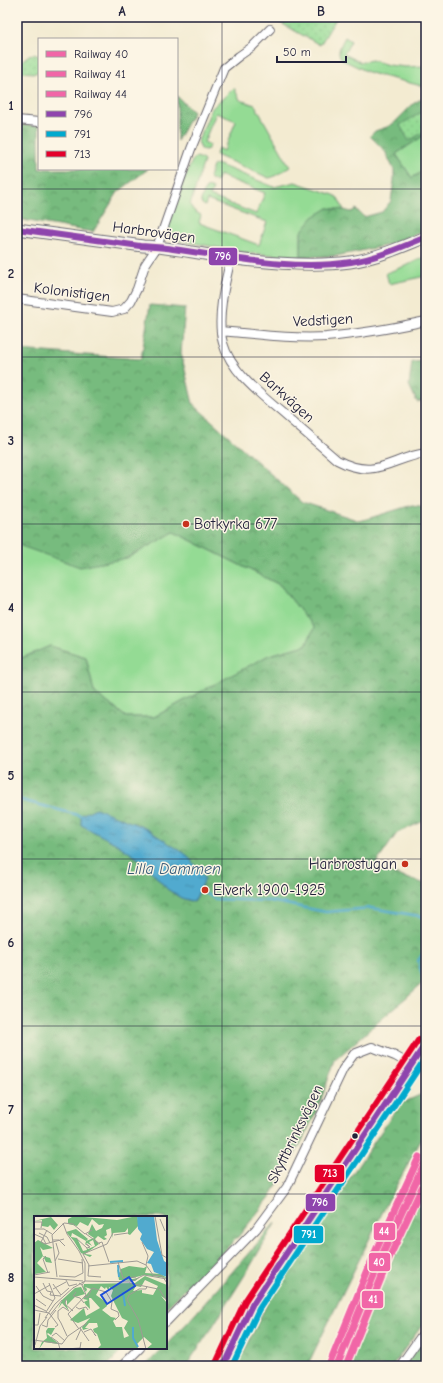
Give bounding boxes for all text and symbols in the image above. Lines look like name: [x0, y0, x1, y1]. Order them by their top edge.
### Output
text: A: [118, 4, 126, 19]
text: B: [317, 4, 325, 19]
legend: [38, 38, 178, 170]
scale bar: [277, 38, 346, 64]
text: 50 m: [283, 45, 311, 59]
text: Railway 40: [74, 47, 128, 61]
text: Railway 41: [74, 67, 126, 81]
text: Railway 44: [74, 87, 127, 101]
text: 1: [8, 98, 14, 113]
text: 796: [74, 107, 93, 121]
text: 791: [74, 127, 91, 141]
text: 713: [74, 147, 91, 161]
street label: Harbrovägen: [111, 217, 197, 247]
line badge: 796: [208, 247, 238, 266]
text: 796: [215, 250, 231, 263]
text: 2: [8, 266, 14, 281]
street label: Kolonistigen: [33, 278, 111, 306]
street label: Vedstigen: [292, 309, 354, 331]
street label: Barkvägen: [256, 368, 318, 426]
text: 3: [8, 433, 14, 448]
place label: Botkyrka 677: [194, 515, 277, 533]
marker: Botkyrka 677: [181, 519, 191, 529]
text: 4: [8, 600, 14, 615]
text: 5: [8, 768, 15, 783]
place label: Harbrostugan: [309, 855, 397, 873]
marker: Harbrostugan: [400, 859, 410, 869]
water label: Lilla Dammen: [127, 860, 221, 878]
place label: Elverk 1900-1925: [213, 881, 325, 899]
marker: Elverk 1900-1925: [200, 885, 210, 895]
text: 6: [8, 935, 15, 950]
street label: Skyttbrinksvägen: [263, 1082, 327, 1186]
text: 7: [8, 1102, 14, 1117]
unlabelled marker: [350, 1131, 360, 1141]
line badge: 713: [314, 1164, 345, 1183]
text: 713: [323, 1167, 337, 1180]
line badge: 796: [305, 1193, 336, 1212]
text: 796: [312, 1196, 328, 1209]
inset map: [34, 1216, 167, 1349]
line badge: 44: [373, 1222, 396, 1241]
line badge: 791: [293, 1225, 324, 1244]
text: 44: [379, 1225, 389, 1238]
text: 791: [302, 1228, 316, 1241]
line badge: 40: [368, 1252, 391, 1272]
text: 40: [373, 1256, 385, 1269]
text: 8: [8, 1270, 14, 1285]
line badge: 41: [361, 1290, 384, 1309]
text: 41: [368, 1293, 378, 1306]

